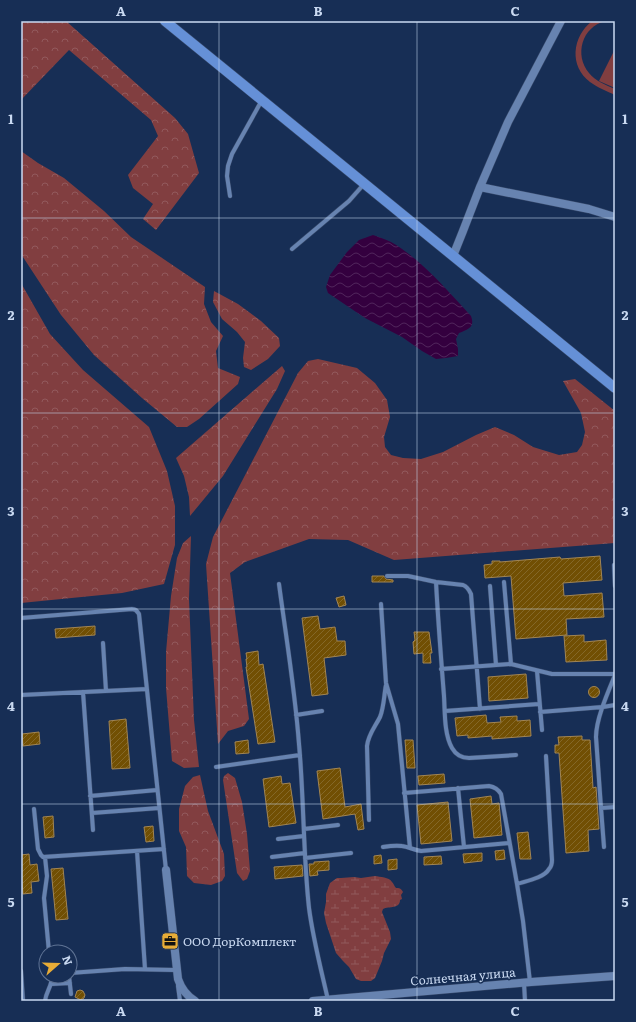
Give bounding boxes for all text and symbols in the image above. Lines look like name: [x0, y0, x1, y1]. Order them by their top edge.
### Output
text: A: [116, 1, 126, 20]
text: B: [314, 1, 323, 20]
text: C: [510, 1, 520, 20]
text: 1: [8, 109, 14, 128]
text: 1: [622, 109, 628, 128]
text: 2: [8, 305, 15, 324]
text: 2: [622, 305, 629, 324]
text: 3: [7, 501, 15, 520]
text: 3: [621, 501, 629, 520]
text: 4: [7, 696, 15, 715]
text: 4: [621, 696, 629, 715]
text: 5: [7, 892, 15, 911]
text: 5: [621, 892, 629, 911]
office icon: ООО ДорКомплект: [160, 931, 180, 951]
place label: ООО ДорКомплект: [183, 932, 296, 950]
north arrow: [38, 944, 78, 984]
text: N: [59, 953, 77, 967]
street label: Солнечная улица: [410, 962, 517, 990]
text: A: [116, 1001, 126, 1020]
text: B: [314, 1001, 323, 1020]
text: C: [510, 1001, 520, 1020]

